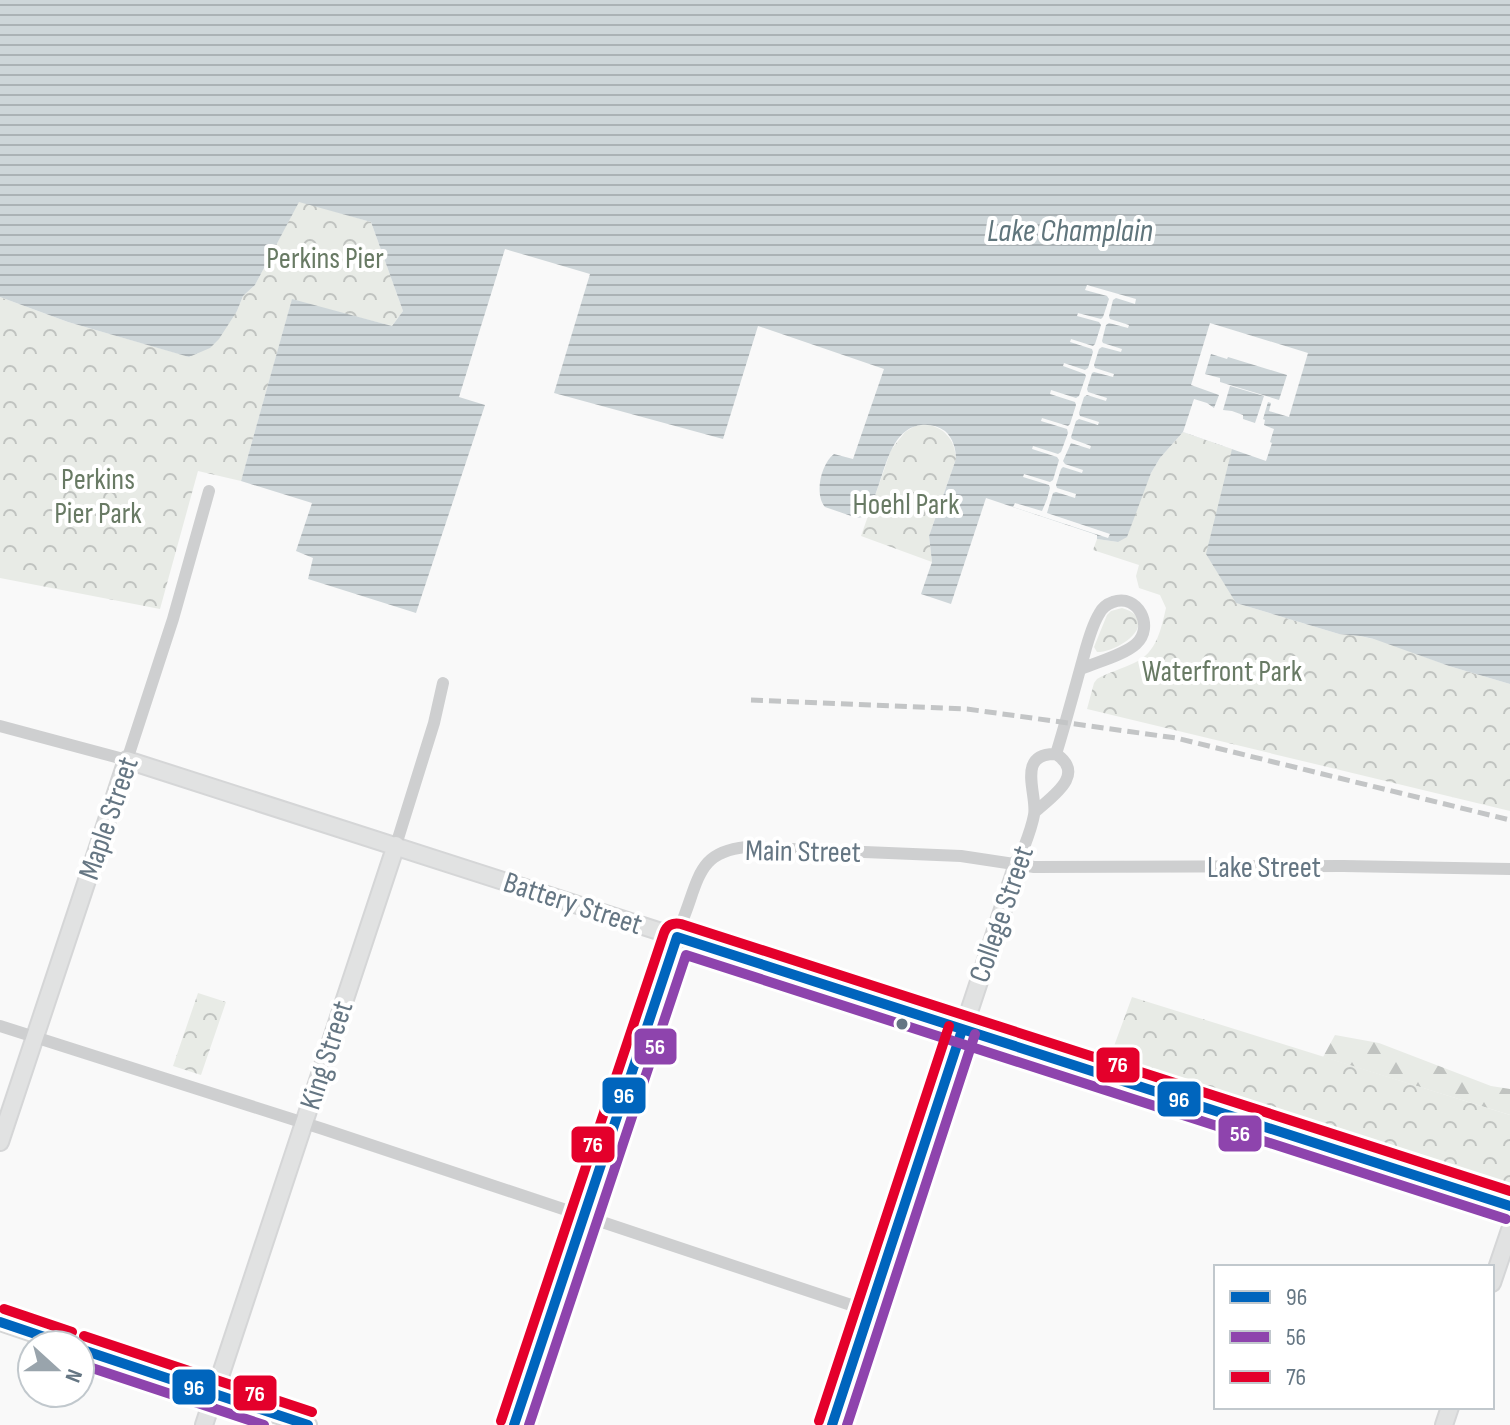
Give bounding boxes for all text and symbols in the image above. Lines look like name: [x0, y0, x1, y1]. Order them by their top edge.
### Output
water label: Lake Champlain: [987, 212, 1153, 251]
park label: Perkins Pier: [266, 241, 384, 277]
park label: Perkins Pier Park: [54, 462, 142, 532]
park label: Hoehl Park: [853, 487, 960, 523]
park label: Waterfront Park: [1142, 654, 1303, 690]
street label: Maple Street: [71, 752, 147, 884]
street label: Main Street: [745, 833, 861, 871]
street label: College Street: [962, 841, 1042, 987]
street label: Lake Street: [1207, 850, 1321, 886]
street label: Battery Street: [499, 865, 647, 943]
street label: King Street: [293, 996, 361, 1114]
unlabelled marker: [894, 1016, 910, 1032]
line badge: 56: [633, 1027, 678, 1066]
text: 56: [645, 1034, 665, 1061]
line badge: 76: [1095, 1046, 1141, 1084]
text: 76: [1108, 1052, 1128, 1079]
line badge: 96: [601, 1076, 647, 1115]
line badge: 96: [1156, 1080, 1202, 1118]
text: 96: [614, 1083, 634, 1110]
text: 96: [1169, 1087, 1189, 1114]
line badge: 56: [1217, 1114, 1263, 1153]
text: 56: [1230, 1121, 1250, 1148]
line badge: 76: [570, 1125, 616, 1164]
text: 76: [583, 1132, 603, 1159]
legend: [1214, 1265, 1494, 1409]
text: 96: [1286, 1283, 1307, 1312]
text: 56: [1286, 1323, 1306, 1352]
north arrow: [16, 1329, 96, 1409]
text: 76: [1286, 1363, 1306, 1392]
text: N: [59, 1365, 88, 1386]
line badge: 96: [171, 1368, 217, 1406]
line badge: 76: [232, 1374, 278, 1412]
text: 96: [184, 1375, 204, 1402]
text: 76: [245, 1381, 265, 1408]

